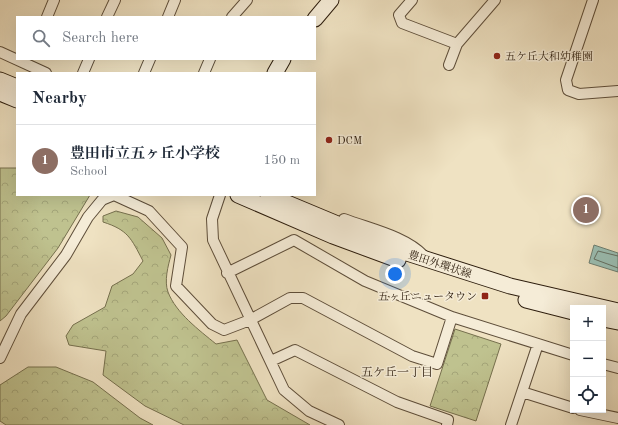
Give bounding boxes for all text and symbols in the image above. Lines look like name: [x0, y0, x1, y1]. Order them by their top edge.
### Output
search box: [16, 16, 316, 60]
icon: search: [30, 27, 52, 49]
text: Search here: [62, 31, 139, 46]
place label: 五ケ丘大和幼稚園: [505, 50, 593, 63]
marker: 五ケ丘大和幼稚園: [492, 51, 502, 61]
text: Nearby: [32, 90, 87, 107]
marker: DCM: [324, 135, 334, 145]
place label: DCM: [337, 136, 362, 147]
text: 豊田市立五ヶ丘小学校: [70, 147, 220, 162]
text: 1: [41, 154, 49, 167]
text: 150 m: [263, 154, 300, 167]
text: School: [70, 165, 107, 178]
pin: 1: [573, 195, 599, 225]
street label: 豊田外環状線: [406, 248, 473, 281]
your location: [385, 264, 405, 284]
place label: 五ヶ丘ニュータウン: [378, 290, 477, 303]
marker: 五ヶ丘ニュータウン: [480, 291, 490, 301]
map controls: [570, 305, 606, 413]
button: +: [570, 305, 606, 341]
button: −: [570, 341, 606, 377]
district label: 五ケ丘一丁目: [361, 366, 433, 379]
button: locate: [570, 377, 606, 413]

